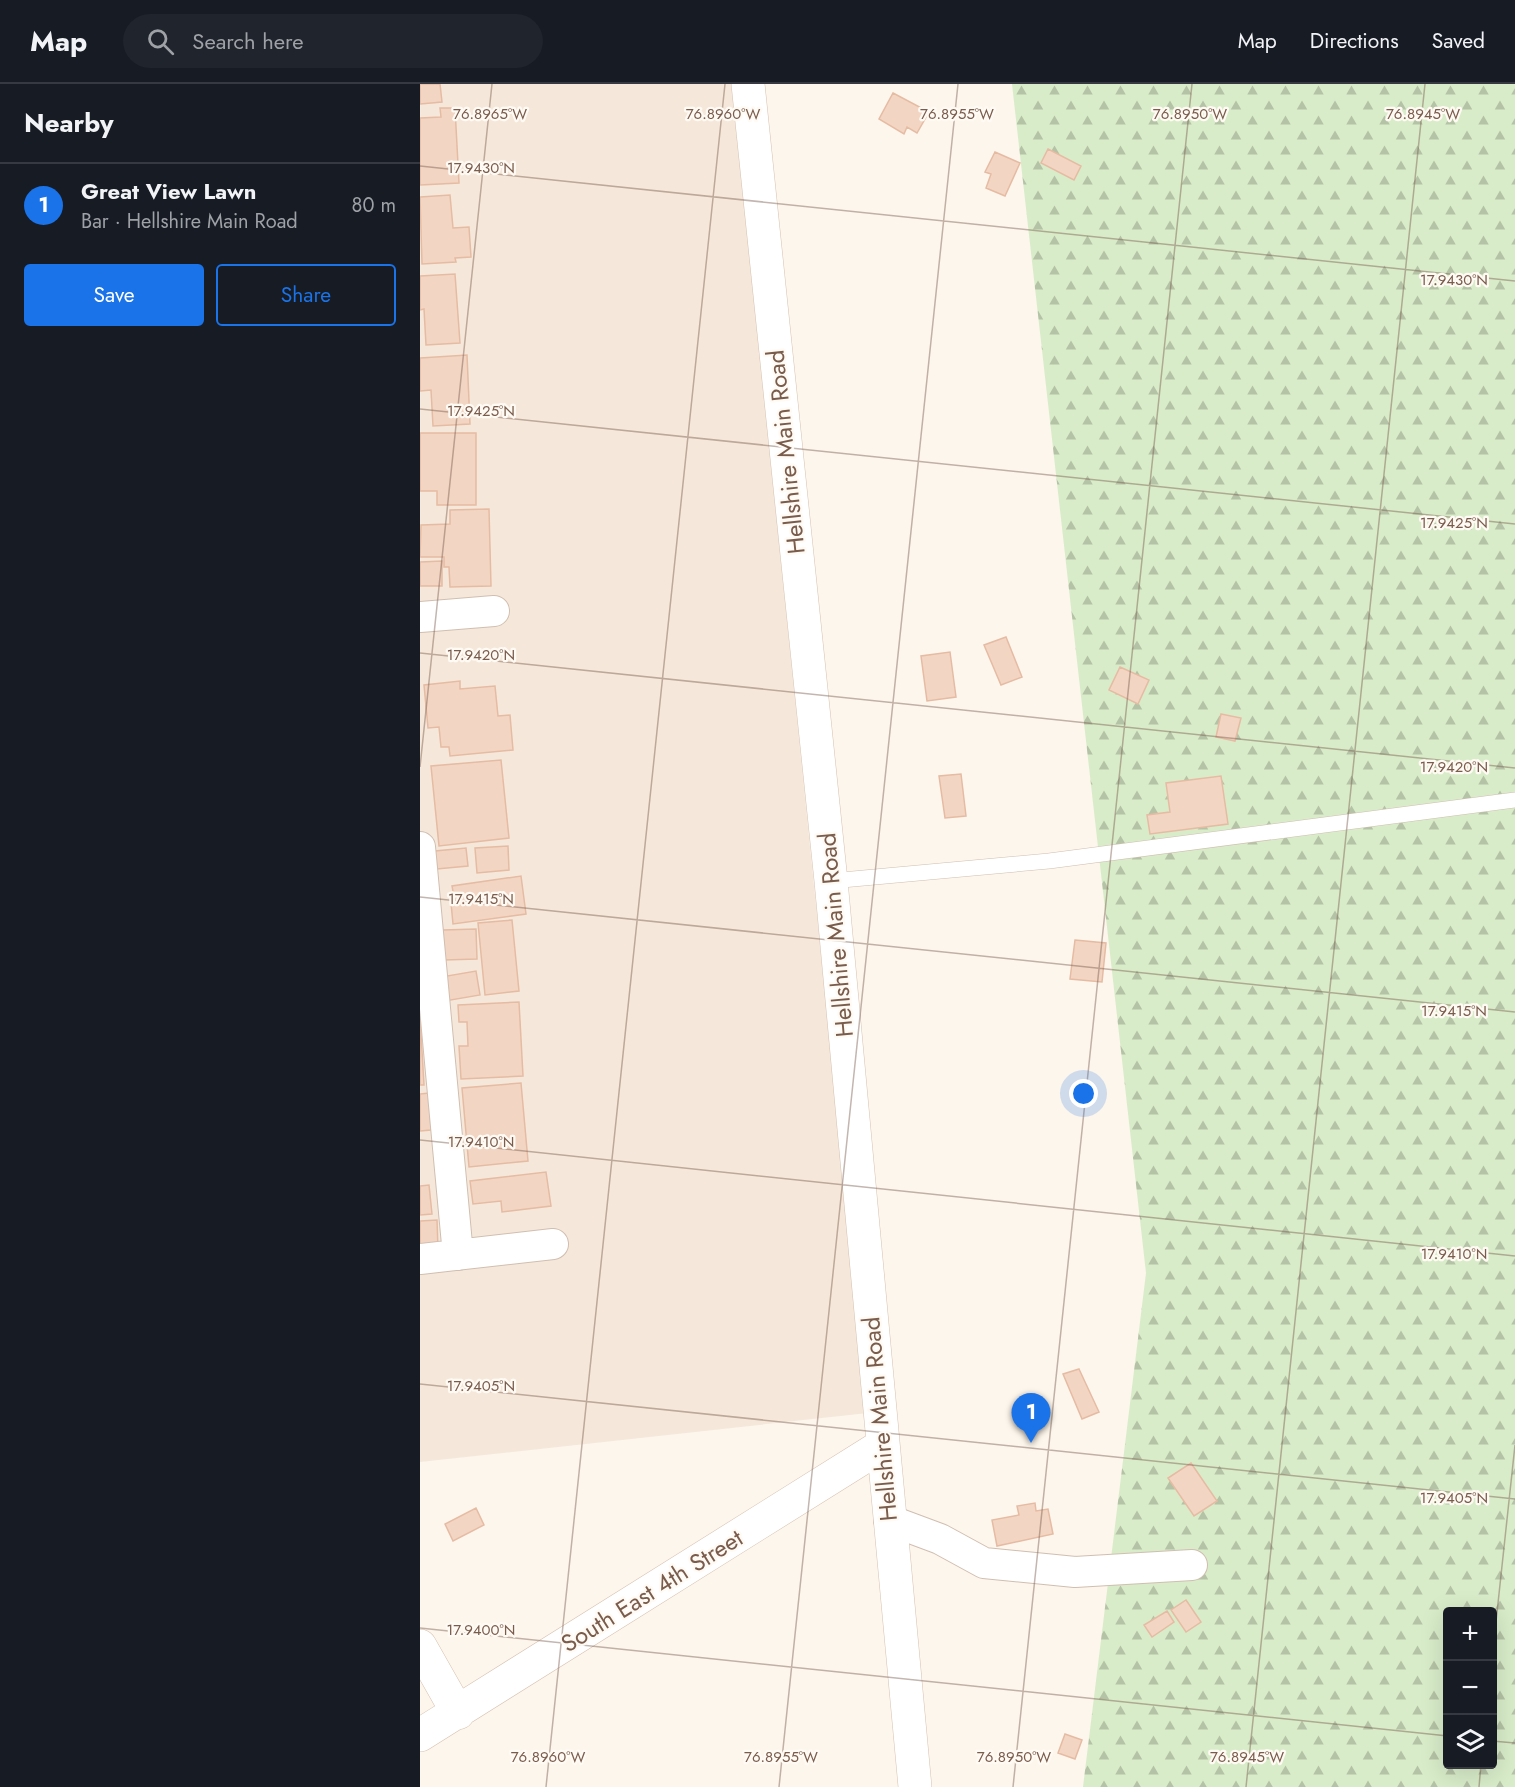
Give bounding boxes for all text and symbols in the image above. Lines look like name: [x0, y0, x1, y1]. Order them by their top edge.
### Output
search box: [123, 14, 543, 68]
text: Map: [30, 21, 87, 62]
icon: search: [144, 25, 177, 58]
text: Search here: [192, 25, 304, 57]
text: Map: [1238, 26, 1277, 56]
text: Directions: [1310, 26, 1399, 56]
text: Saved: [1432, 26, 1485, 56]
text: 76.8965°W: [453, 103, 527, 125]
text: 76.8960°W: [686, 103, 760, 125]
text: 76.8955°W: [920, 103, 994, 125]
text: 76.8950°W: [1153, 103, 1227, 125]
text: 76.8945°W: [1386, 103, 1460, 125]
text: Nearby: [24, 104, 113, 142]
text: 17.9430°N: [447, 157, 515, 179]
text: Great View Lawn: [81, 175, 256, 207]
text: 1: [38, 191, 49, 220]
text: 80 m: [351, 191, 396, 220]
text: Bar · Hellshire Main Road: [81, 207, 298, 236]
button: Save: [24, 264, 204, 326]
button: Share: [216, 264, 396, 326]
text: 17.9430°N: [1420, 269, 1488, 291]
street label: Hellshire Main Road: [757, 348, 814, 556]
text: 17.9425°N: [447, 400, 515, 422]
text: 17.9425°N: [1420, 512, 1488, 534]
text: 17.9420°N: [447, 644, 515, 666]
text: 17.9420°N: [1420, 756, 1488, 778]
street label: Hellshire Main Road: [809, 831, 862, 1039]
text: 17.9415°N: [448, 888, 514, 910]
text: 17.9415°N: [1421, 1000, 1487, 1022]
your location: [1069, 1079, 1098, 1108]
text: 17.9410°N: [448, 1131, 514, 1153]
text: 17.9410°N: [1421, 1243, 1487, 1265]
street label: Hellshire Main Road: [853, 1315, 906, 1523]
text: 17.9405°N: [447, 1375, 515, 1397]
pin: 1: [1012, 1394, 1050, 1443]
text: 17.9405°N: [1420, 1487, 1488, 1509]
street label: South East 4th Street: [554, 1520, 750, 1661]
map controls: [1443, 1607, 1497, 1769]
button: +: [1443, 1607, 1497, 1661]
text: 17.9400°N: [447, 1619, 515, 1641]
button: −: [1443, 1661, 1497, 1715]
button: layers: [1443, 1715, 1497, 1769]
text: 76.8960°W: [511, 1746, 585, 1768]
text: 76.8955°W: [744, 1746, 818, 1768]
text: 76.8950°W: [977, 1746, 1051, 1768]
text: 76.8945°W: [1210, 1746, 1284, 1768]

